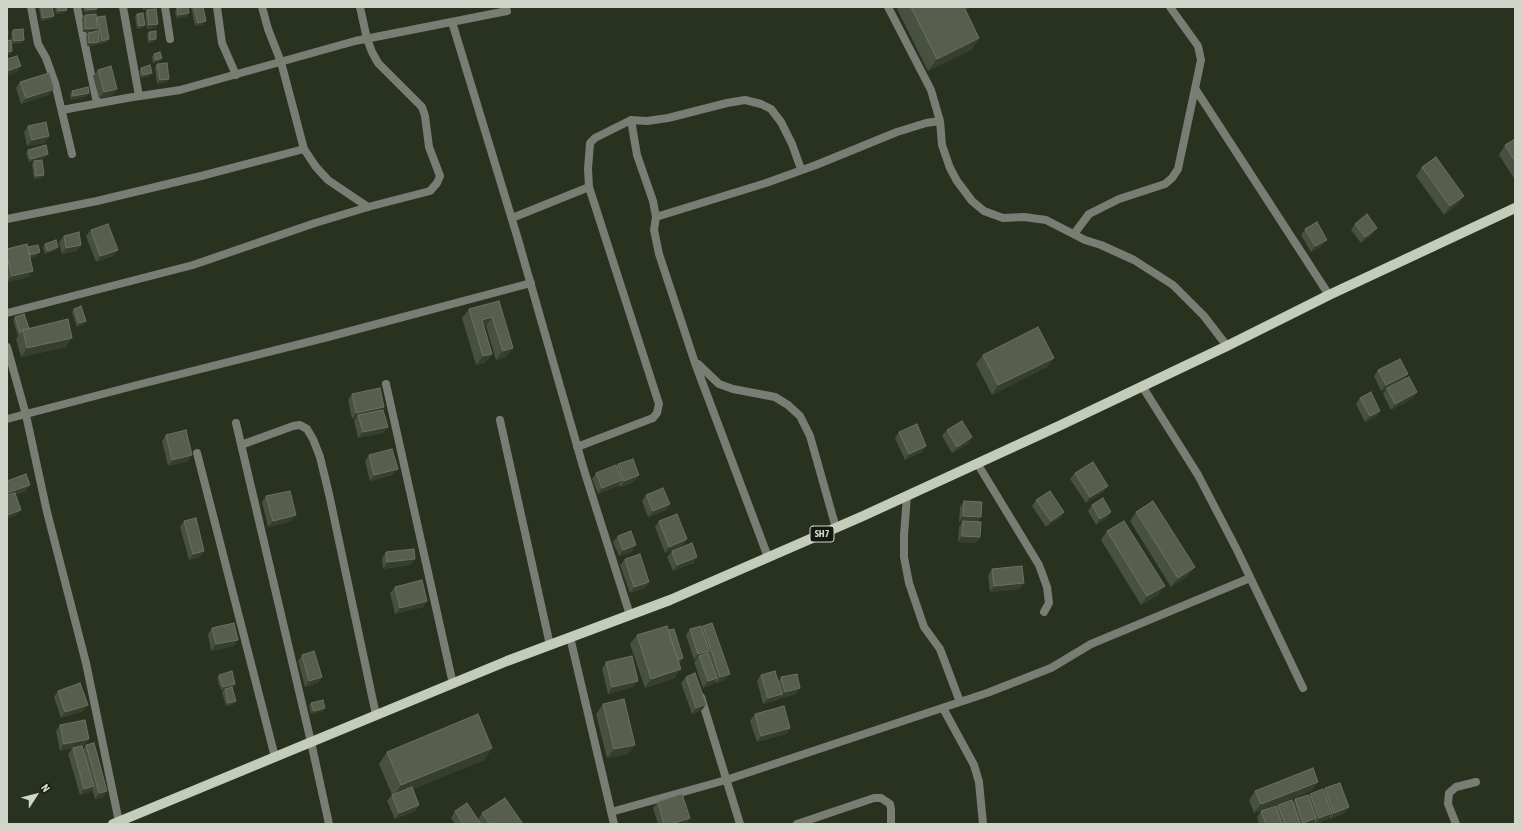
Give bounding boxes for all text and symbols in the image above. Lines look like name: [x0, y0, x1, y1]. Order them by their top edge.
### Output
road number: SH7: [810, 526, 834, 542]
north arrow: [16, 775, 56, 815]
text: N: [39, 782, 52, 794]

